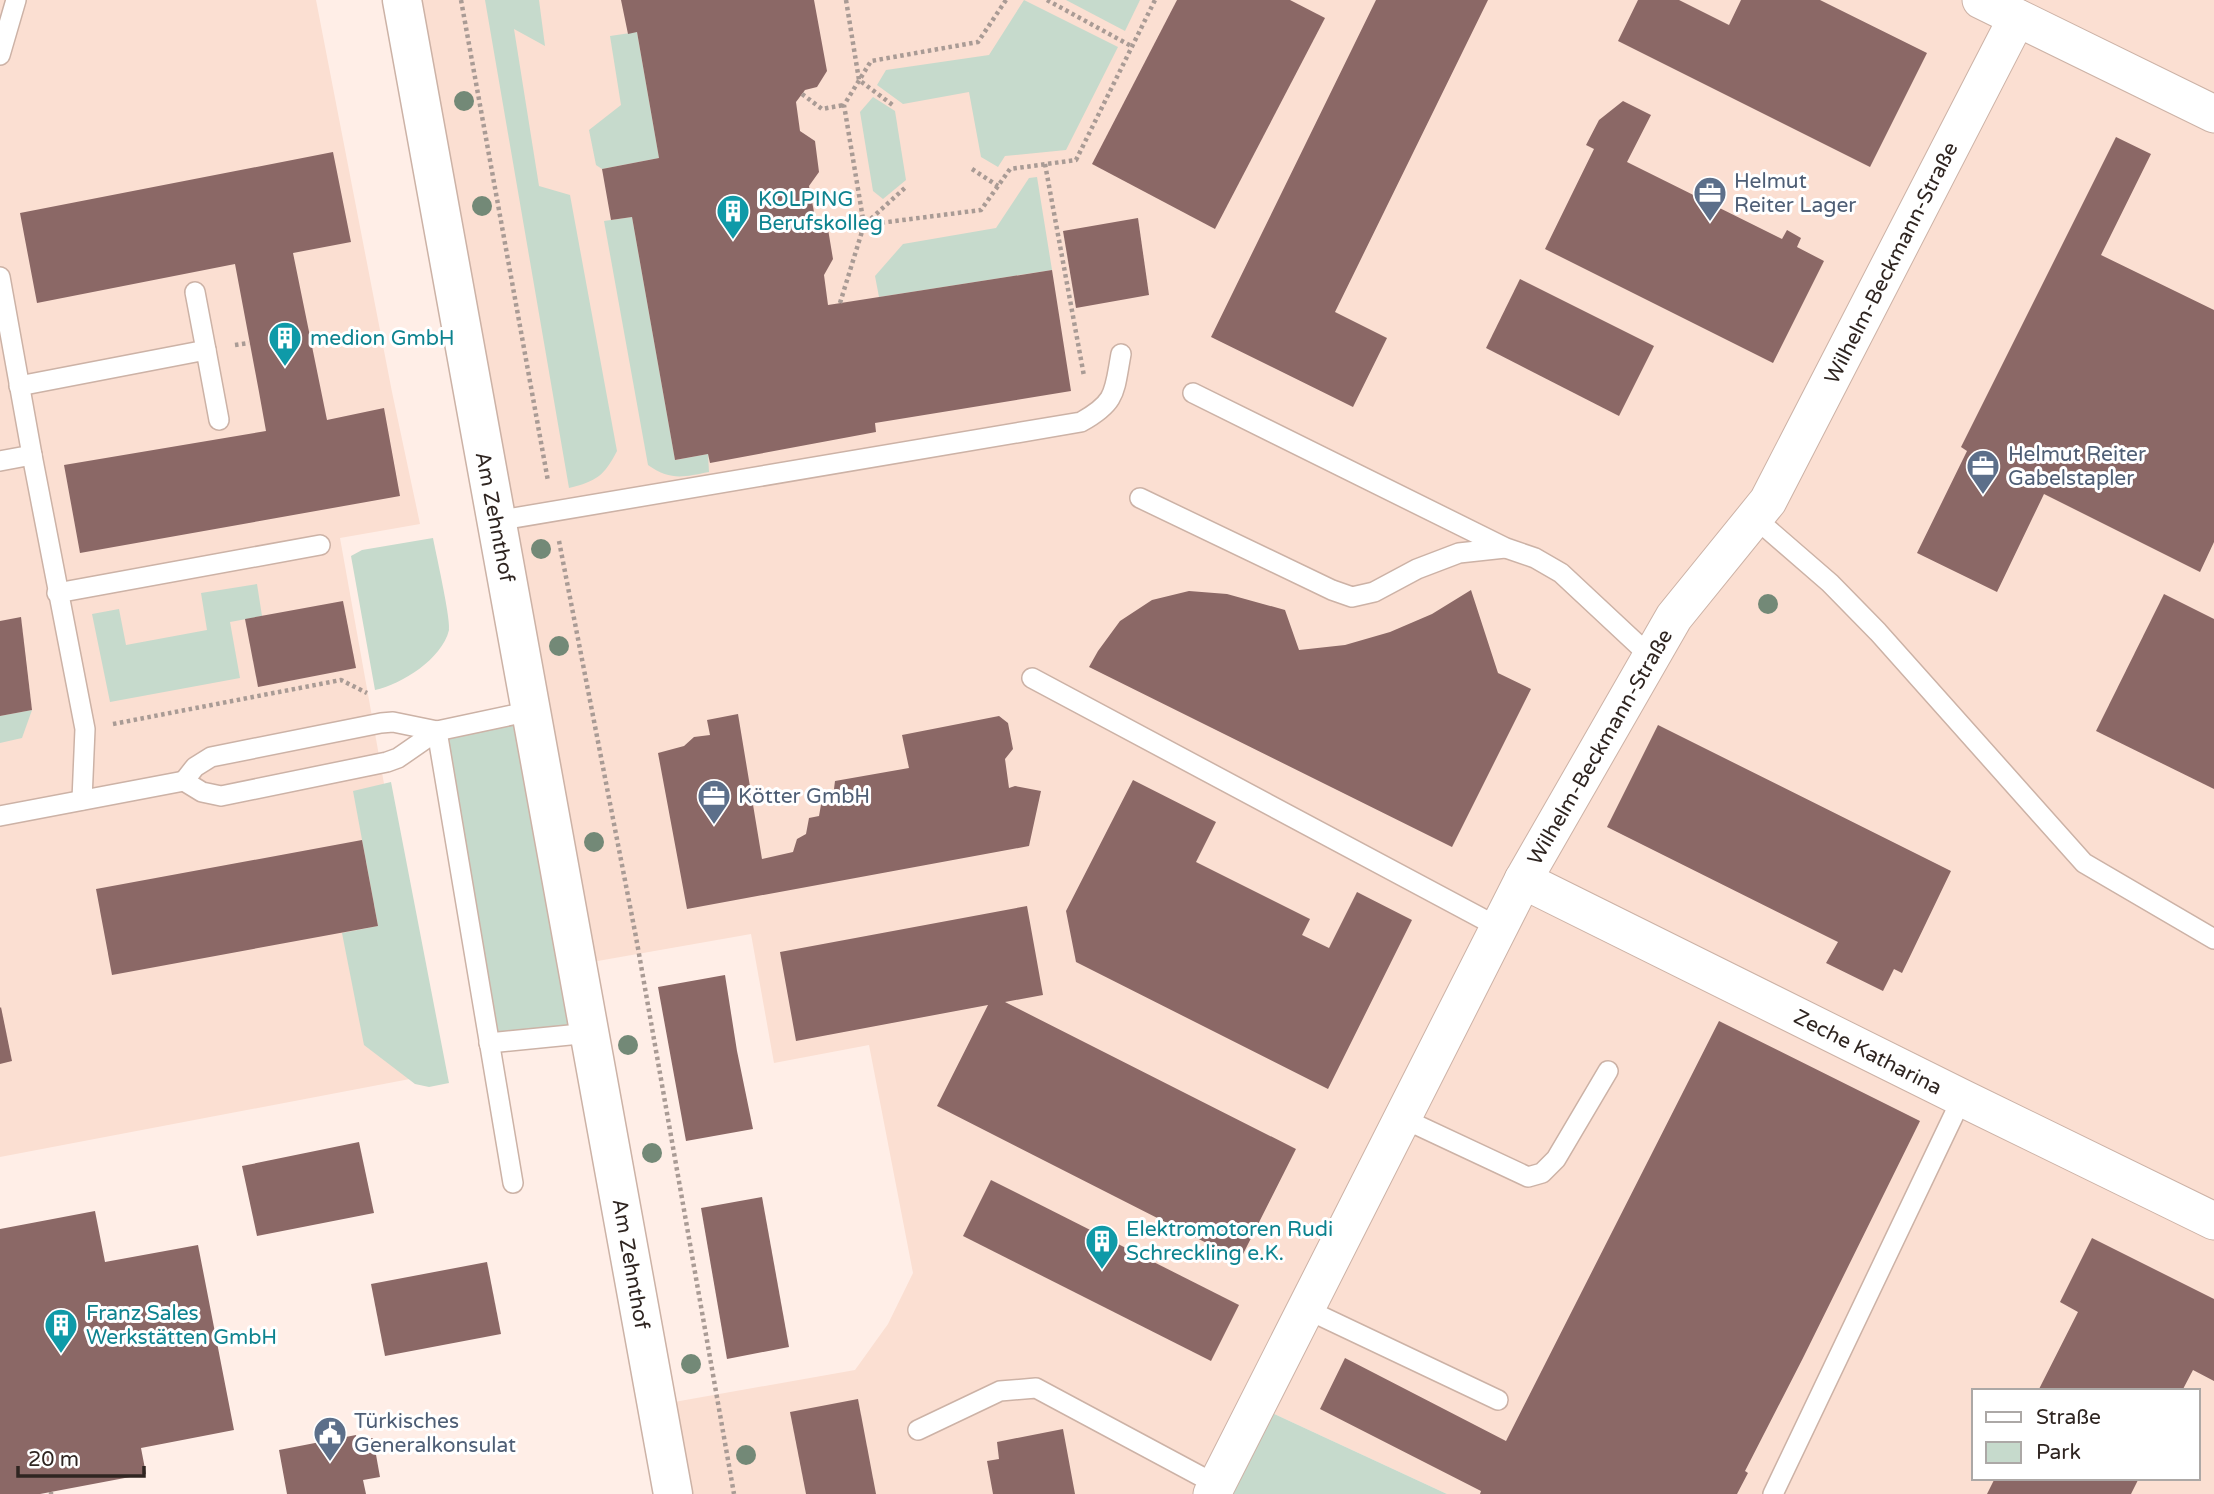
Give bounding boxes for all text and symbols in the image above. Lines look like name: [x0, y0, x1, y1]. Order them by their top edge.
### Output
street label: Wilhelm-Beckmann-Straße: [1819, 138, 1963, 388]
place label: Helmut Reiter Lager: [1734, 169, 1856, 218]
office icon: Helmut Reiter Lager: [1691, 174, 1729, 223]
place label: KOLPING Berufskolleg: [758, 187, 883, 236]
building icon: KOLPING Berufskolleg: [714, 192, 752, 241]
building icon: medion GmbH: [266, 319, 304, 368]
place label: medion GmbH: [310, 326, 455, 351]
place label: Helmut Reiter Gabelstapler: [2008, 442, 2146, 491]
office icon: Helmut Reiter Gabelstapler: [1964, 447, 2002, 496]
street label: Am Zehnthof: [470, 450, 519, 584]
street label: Wilhelm-Beckmann-Straße: [1523, 625, 1678, 870]
office icon: Kötter GmbH: [695, 777, 733, 826]
place label: Kötter GmbH: [738, 784, 870, 809]
street label: Zeche Katharina: [1790, 1004, 1946, 1101]
street label: Am Zehnthof: [607, 1197, 654, 1331]
place label: Elektromotoren Rudi Schreckling e.K.: [1126, 1217, 1333, 1266]
building icon: Elektromotoren Rudi Schreckling e.K.: [1083, 1222, 1121, 1271]
place label: Franz Sales Werkstätten GmbH: [86, 1301, 277, 1350]
building icon: Franz Sales Werkstätten GmbH: [42, 1306, 80, 1355]
legend: [1972, 1389, 2200, 1480]
text: Straße: [2036, 1405, 2101, 1430]
place label: Türkisches Generalkonsulat: [354, 1409, 516, 1458]
public building icon: Türkisches Generalkonsulat: [311, 1414, 349, 1463]
scale bar: [18, 1434, 144, 1478]
text: Park: [2036, 1440, 2081, 1465]
text: 20 m: [28, 1447, 79, 1472]

